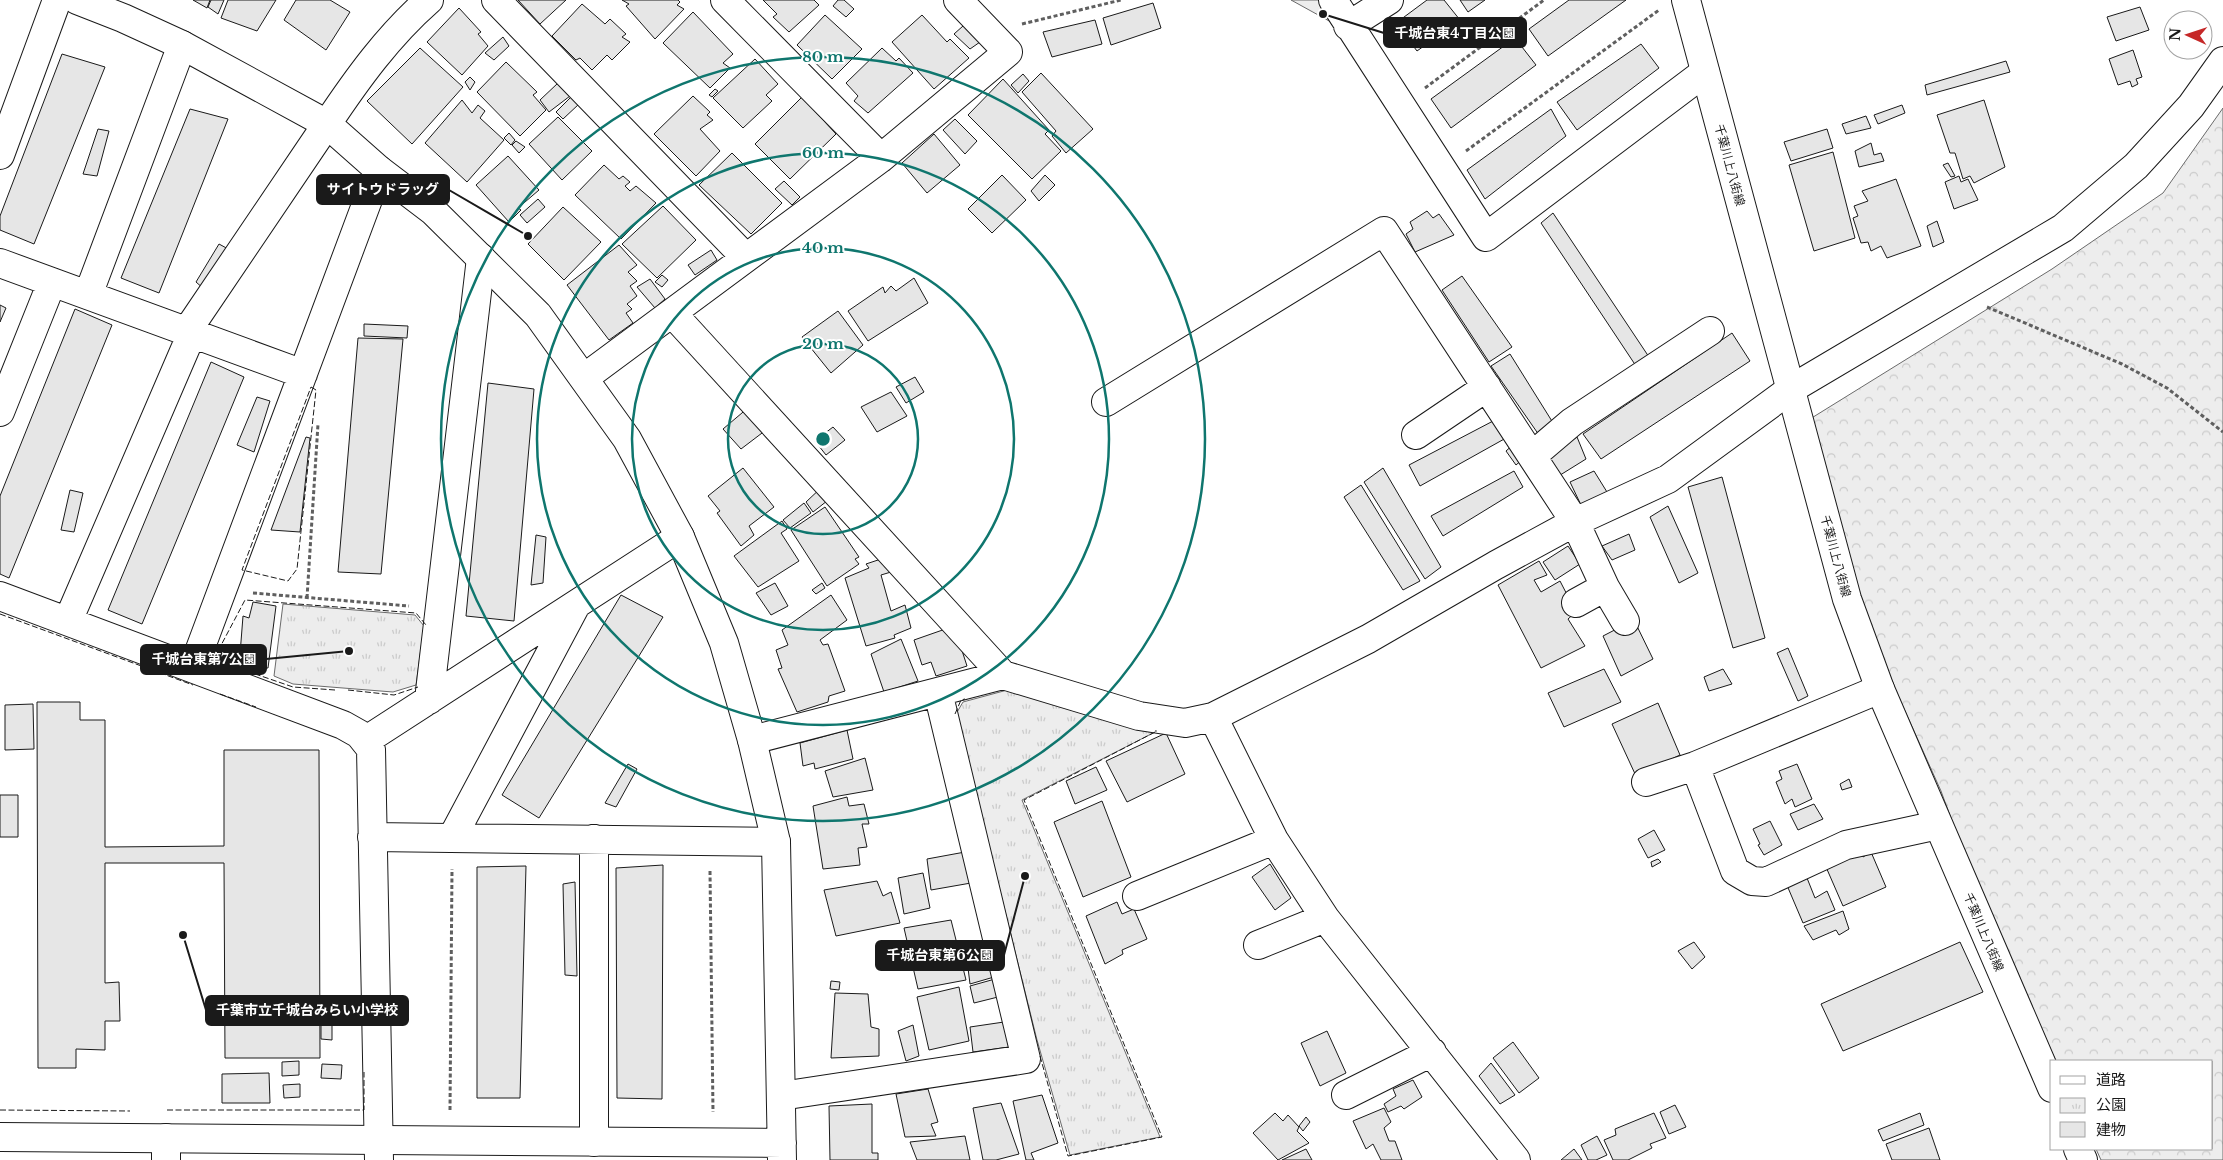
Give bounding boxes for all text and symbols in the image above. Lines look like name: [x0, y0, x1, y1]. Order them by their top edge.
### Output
north arrow: [2163, 10, 2213, 60]
callout: 千城台東4丁目公園: [1384, 18, 1526, 47]
text: 千城台東4丁目公園: [1394, 24, 1516, 42]
text: N: [2166, 27, 2184, 41]
text: 80 m: [802, 47, 844, 66]
street label: 千葉川上八街線: [1712, 122, 1748, 208]
text: 60 m: [802, 143, 844, 162]
callout: サイトウドラッグ: [317, 175, 449, 204]
text: サイトウドラッグ: [327, 180, 439, 198]
text: 40 m: [802, 238, 844, 257]
text: 20 m: [802, 334, 844, 353]
centre of rings: [814, 430, 832, 448]
street label: 千葉川上八街線: [1818, 513, 1854, 599]
callout: 千城台東第7公園: [141, 645, 266, 674]
text: 千城台東第7公園: [151, 650, 257, 668]
street label: 千葉川上八街線: [1961, 890, 2007, 974]
callout: 千城台東第6公園: [876, 941, 1004, 970]
text: 千城台東第6公園: [886, 946, 994, 964]
callout: 千葉市立千城台みらい小学校: [206, 996, 408, 1025]
text: 千葉市立千城台みらい小学校: [216, 1001, 398, 1019]
legend: [2050, 1060, 2213, 1150]
text: 道路: [2096, 1070, 2126, 1089]
text: 公園: [2096, 1095, 2126, 1114]
text: 建物: [2096, 1120, 2126, 1139]

